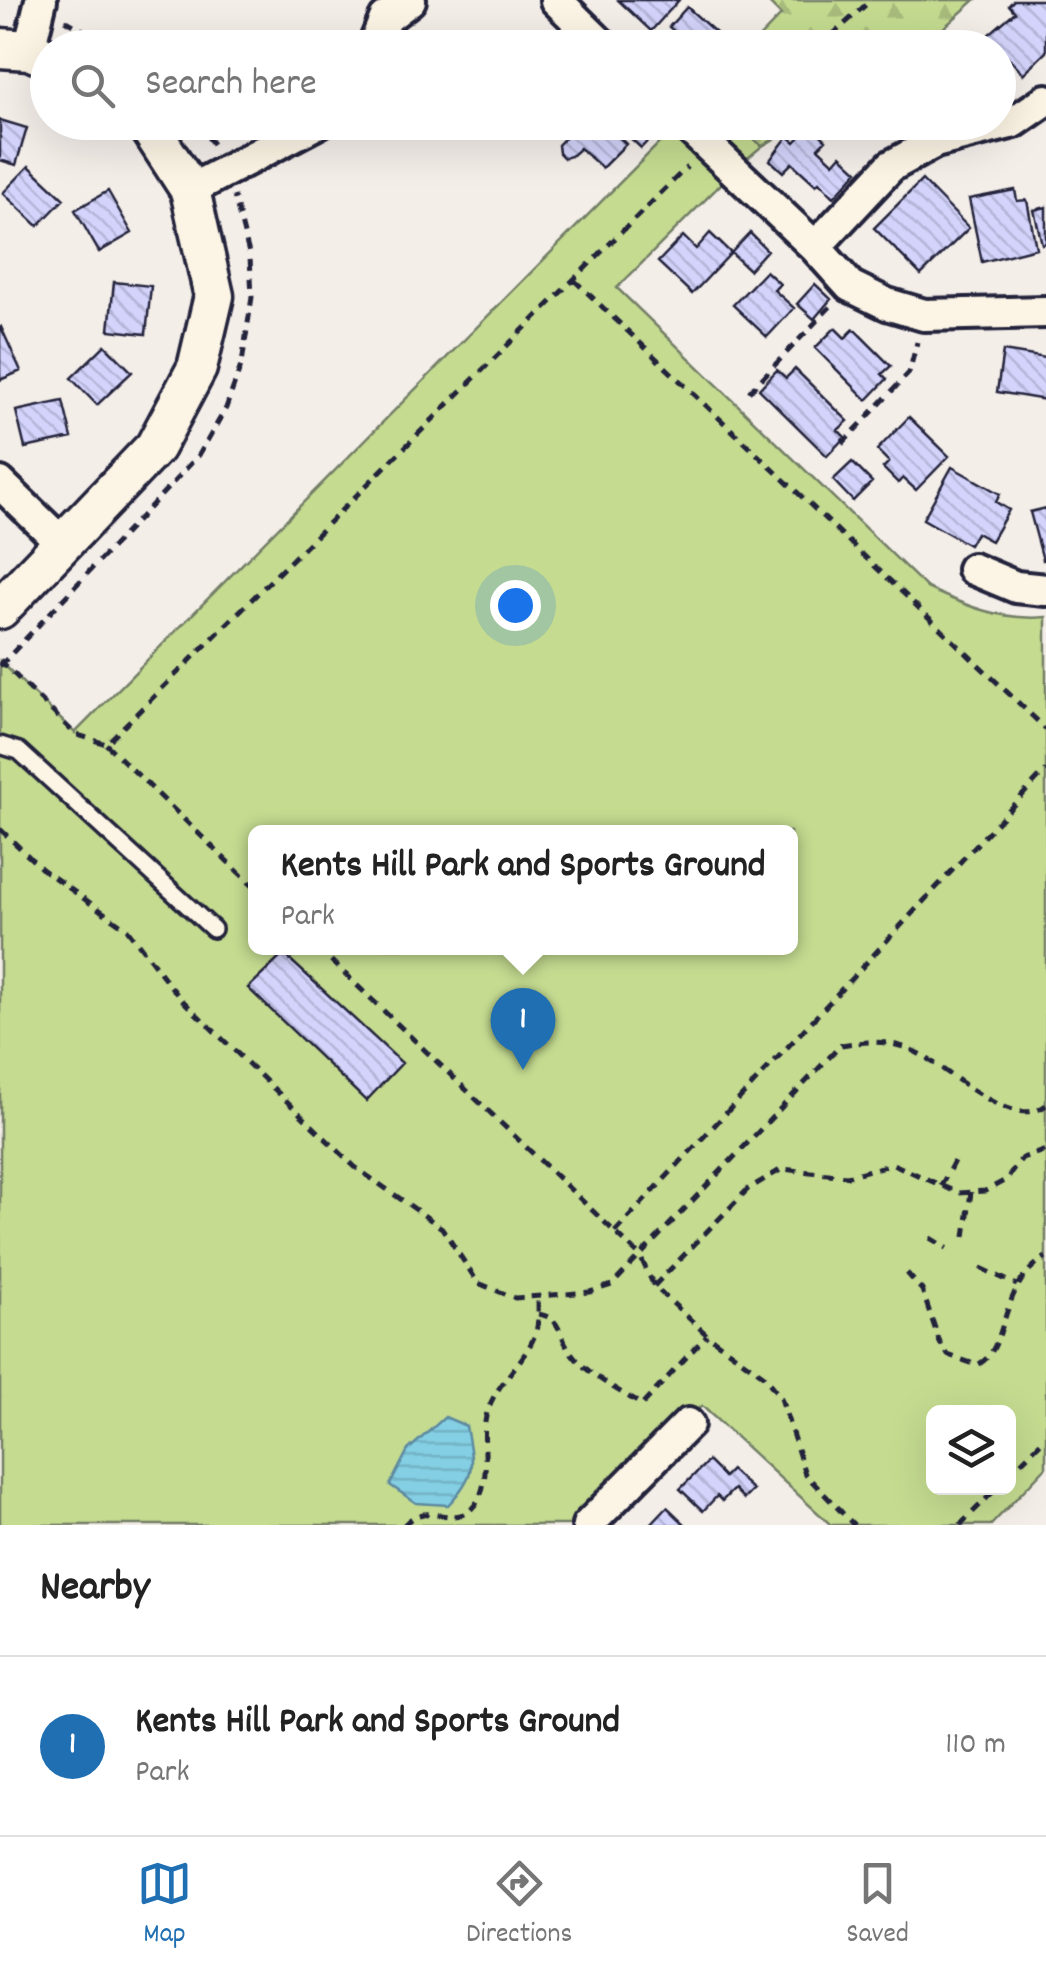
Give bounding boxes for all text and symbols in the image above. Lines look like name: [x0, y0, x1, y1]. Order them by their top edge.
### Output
search box: [30, 30, 1016, 140]
icon: search: [65, 58, 120, 113]
text: Search here: [145, 58, 317, 113]
your location: [490, 580, 541, 631]
popup: [248, 825, 798, 955]
text: Kents Hill Park and Sports Ground: [280, 840, 766, 895]
text: Park: [280, 895, 335, 941]
pin: 1: [490, 988, 556, 1070]
map controls: [926, 1405, 1016, 1495]
button: layers: [926, 1405, 1016, 1495]
text: Nearby: [40, 1560, 150, 1620]
text: Kents Hill Park and Sports Ground: [135, 1696, 620, 1751]
text: 1: [69, 1723, 76, 1769]
text: 110 m: [945, 1723, 1006, 1769]
text: Park: [135, 1751, 190, 1797]
tab: Map: [137, 1856, 192, 1956]
tab: Directions: [466, 1856, 572, 1956]
tab: Saved: [846, 1856, 909, 1956]

